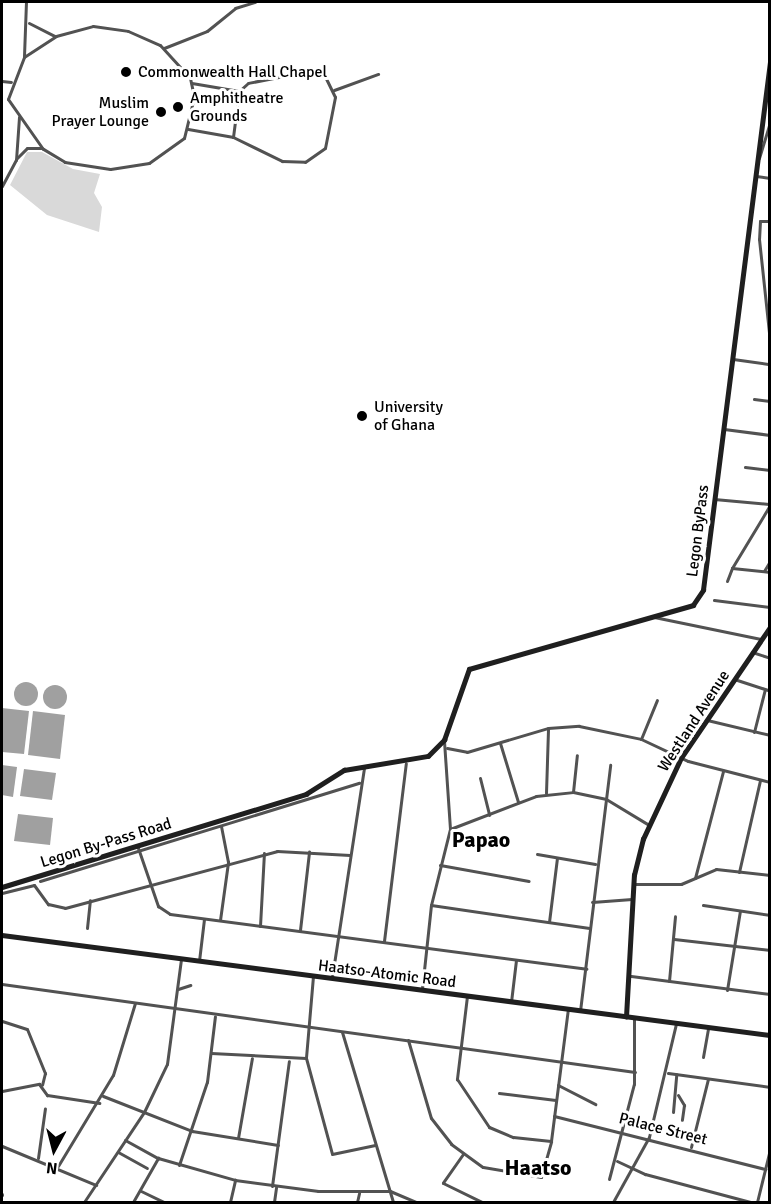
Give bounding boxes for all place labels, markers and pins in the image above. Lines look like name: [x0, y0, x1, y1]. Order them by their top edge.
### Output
place label: Commonwealth Hall Chapel: [138, 62, 327, 82]
marker: Commonwealth Hall Chapel: [119, 65, 133, 79]
place label: Amphitheatre Grounds: [190, 88, 283, 126]
place label: Muslim Prayer Lounge: [52, 93, 149, 131]
marker: Amphitheatre Grounds: [171, 100, 185, 114]
marker: Muslim Prayer Lounge: [154, 105, 168, 119]
place label: University of Ghana: [374, 397, 443, 435]
marker: University of Ghana: [355, 409, 369, 423]

